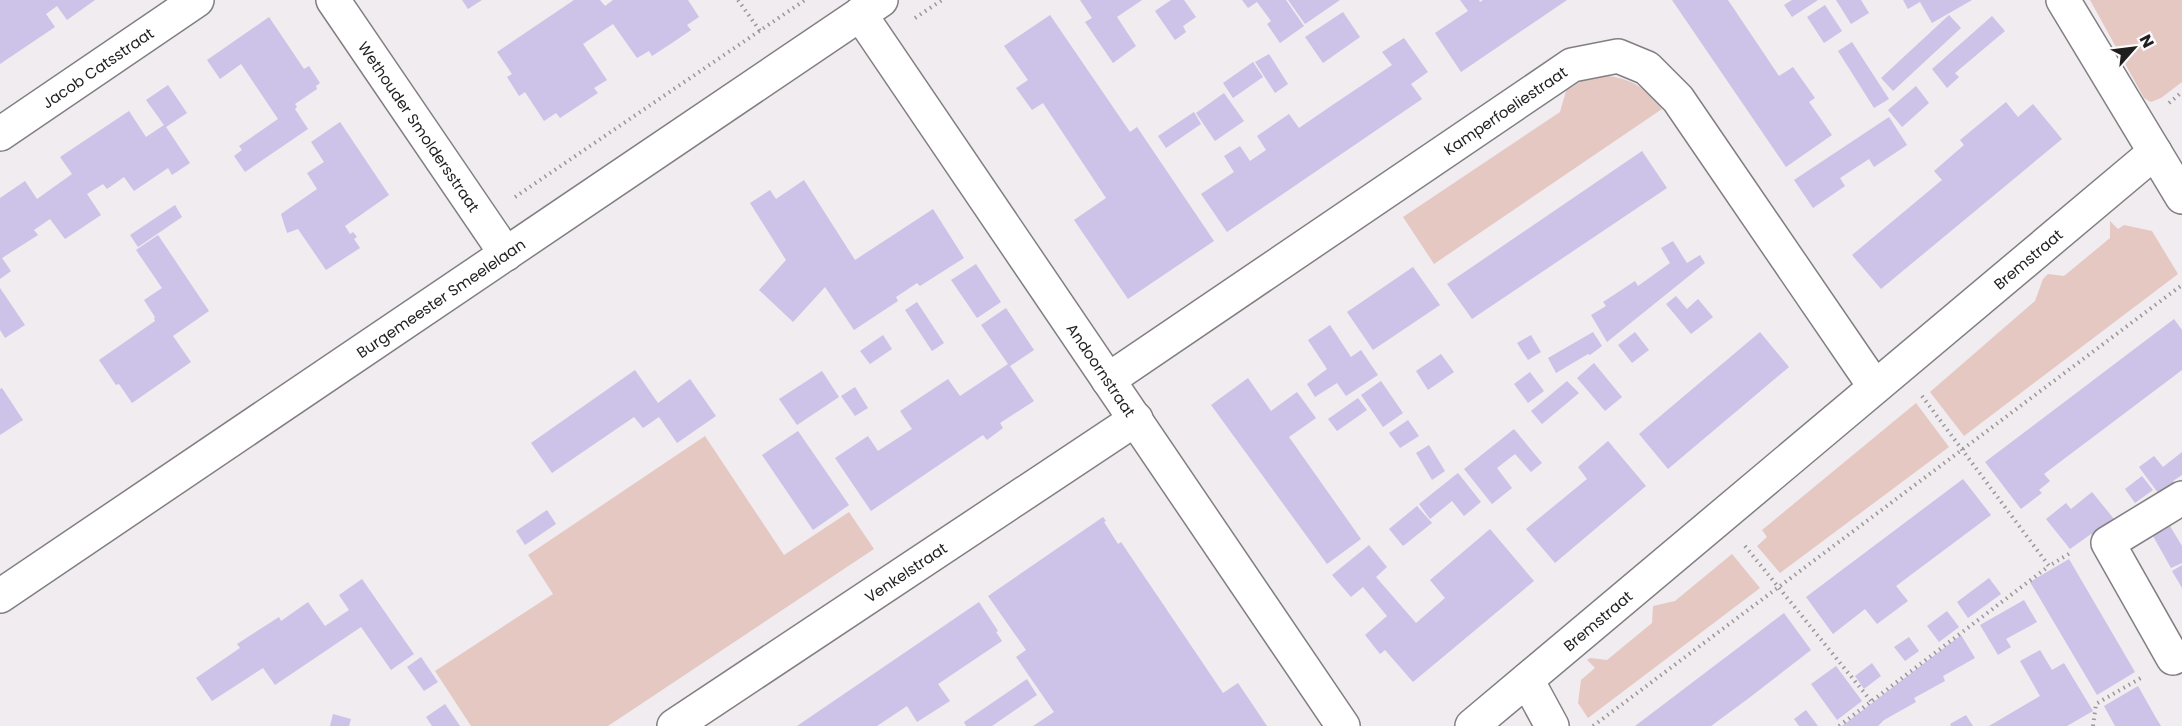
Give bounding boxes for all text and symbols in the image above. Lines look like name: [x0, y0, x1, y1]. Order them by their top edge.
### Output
north arrow: [2104, 18, 2164, 78]
street label: Jacob Catsstraat: [38, 22, 158, 113]
text: N: [2134, 30, 2160, 52]
street label: Wethouder Smoldersstraat: [353, 37, 485, 216]
street label: Kamperfoeliestraat: [1439, 61, 1571, 160]
street label: Bremstraat: [1989, 224, 2067, 294]
street label: Burgemeester Smeelelaan: [352, 233, 529, 363]
street label: Andoornstraat: [1062, 319, 1141, 421]
street label: Venkelstraat: [860, 537, 951, 607]
street label: Bremstraat: [1559, 585, 1637, 656]

